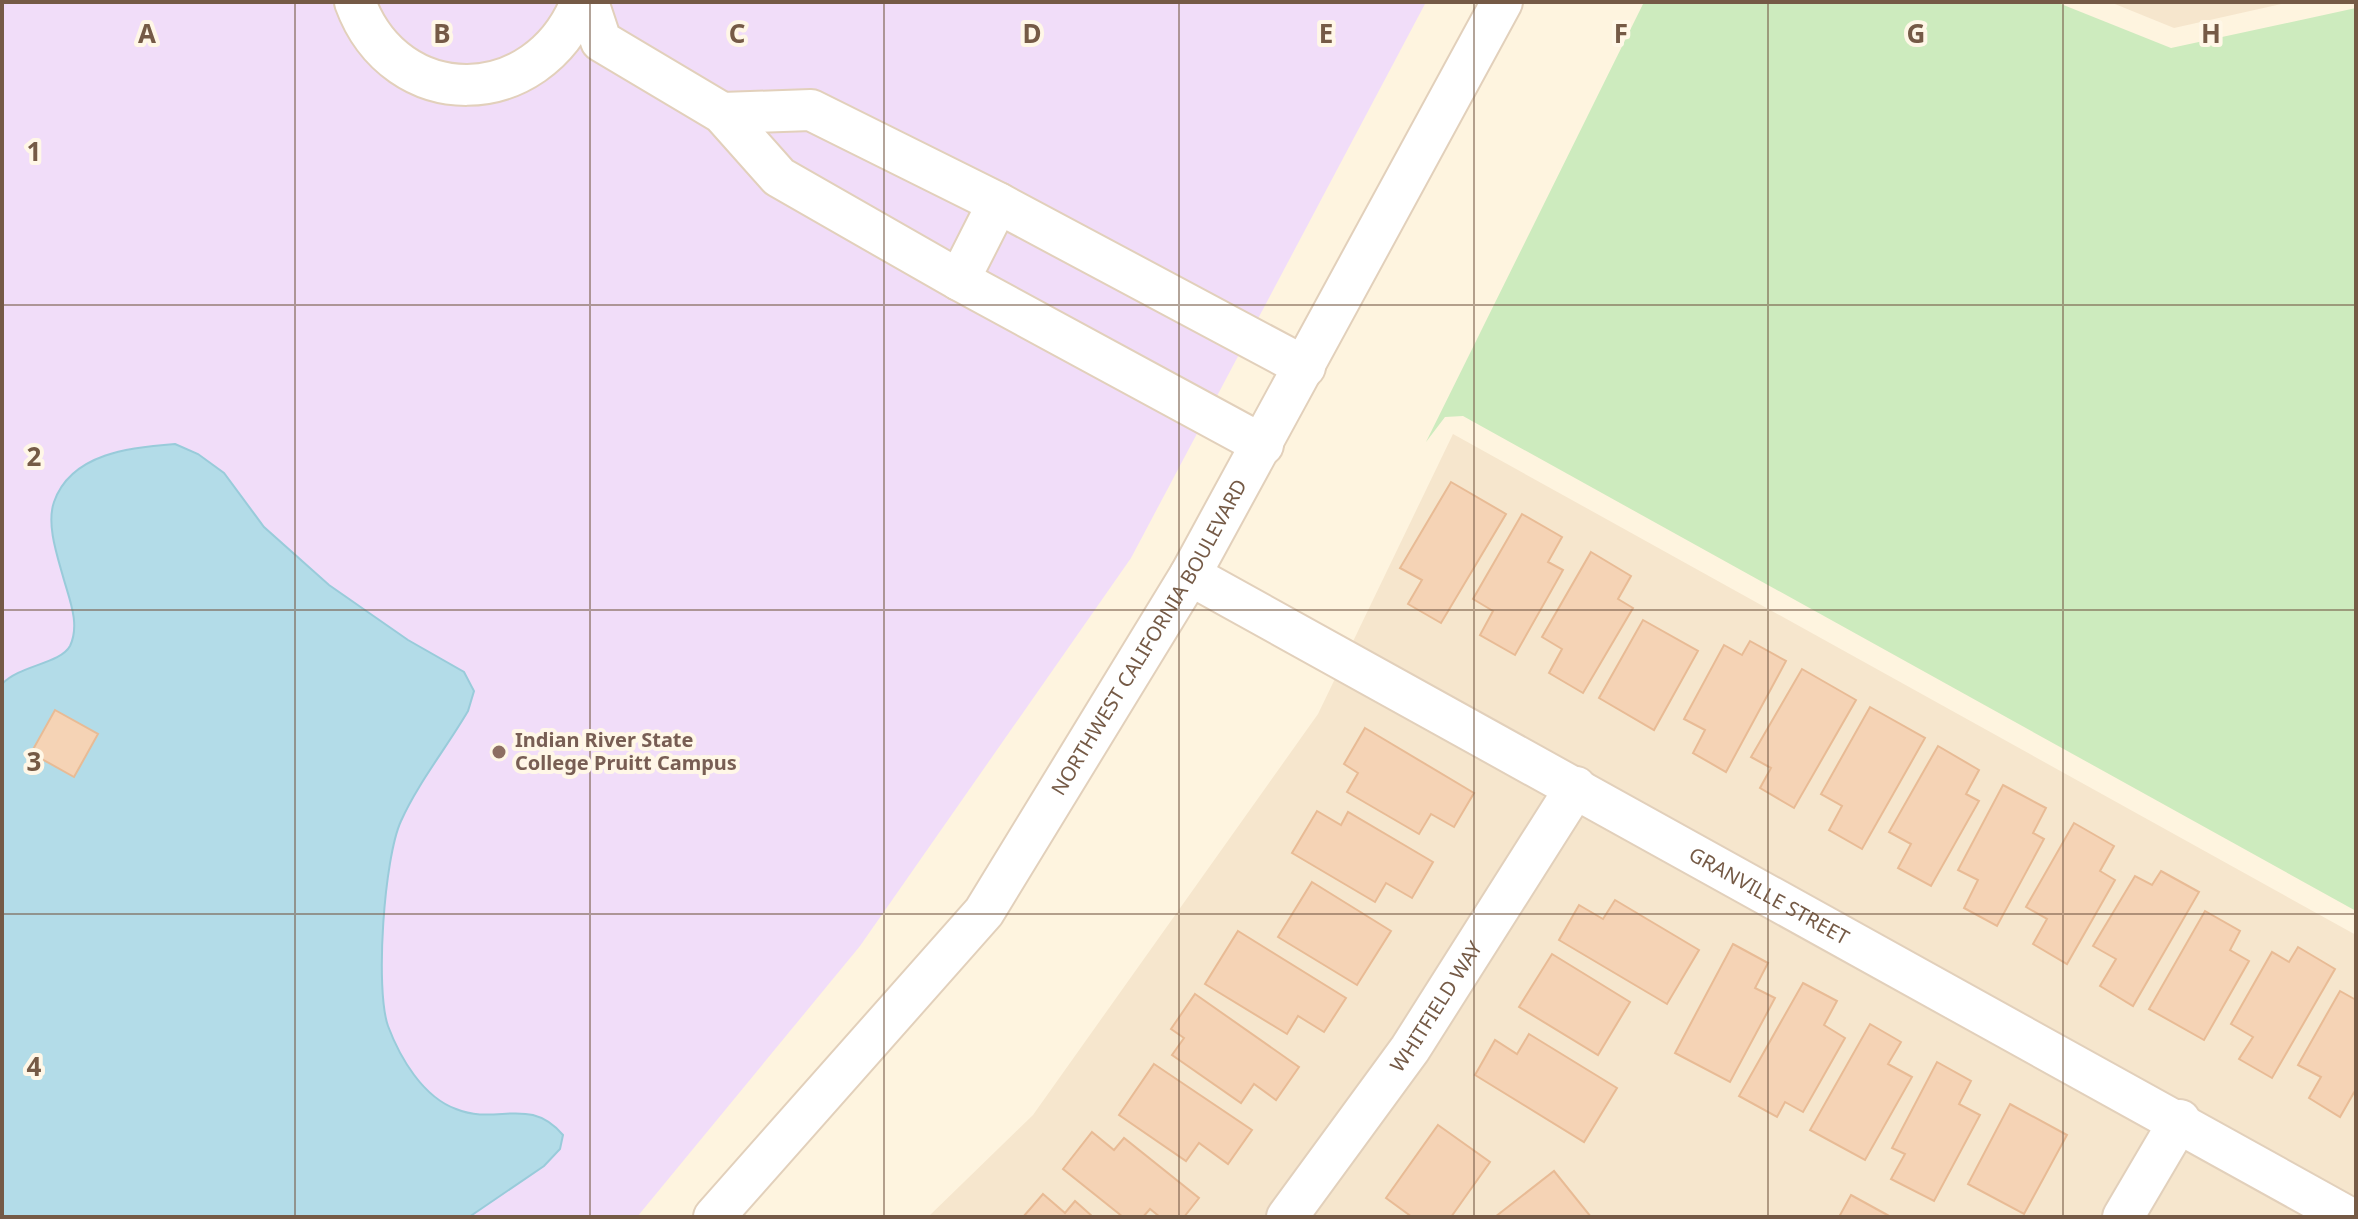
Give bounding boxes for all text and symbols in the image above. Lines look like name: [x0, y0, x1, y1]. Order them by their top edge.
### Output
text: A: [138, 15, 156, 51]
text: B: [433, 15, 451, 51]
text: C: [729, 15, 745, 51]
text: D: [1022, 15, 1042, 51]
text: E: [1319, 15, 1333, 51]
text: F: [1614, 15, 1628, 51]
text: G: [1907, 15, 1925, 51]
text: H: [2201, 15, 2221, 51]
text: 1: [27, 133, 41, 169]
text: 2: [27, 438, 42, 474]
street label: NORTHWEST CALIFORNIA BOULEVARD: [1045, 474, 1253, 800]
place label: Indian River State College Pruitt Campus: [515, 726, 737, 776]
text: 3: [27, 743, 41, 779]
marker: Indian River State College Pruitt Campus: [490, 743, 508, 761]
street label: GRANVILLE STREET: [1684, 840, 1854, 951]
street label: WHITFIELD WAY: [1384, 935, 1488, 1077]
text: 4: [27, 1048, 42, 1084]

